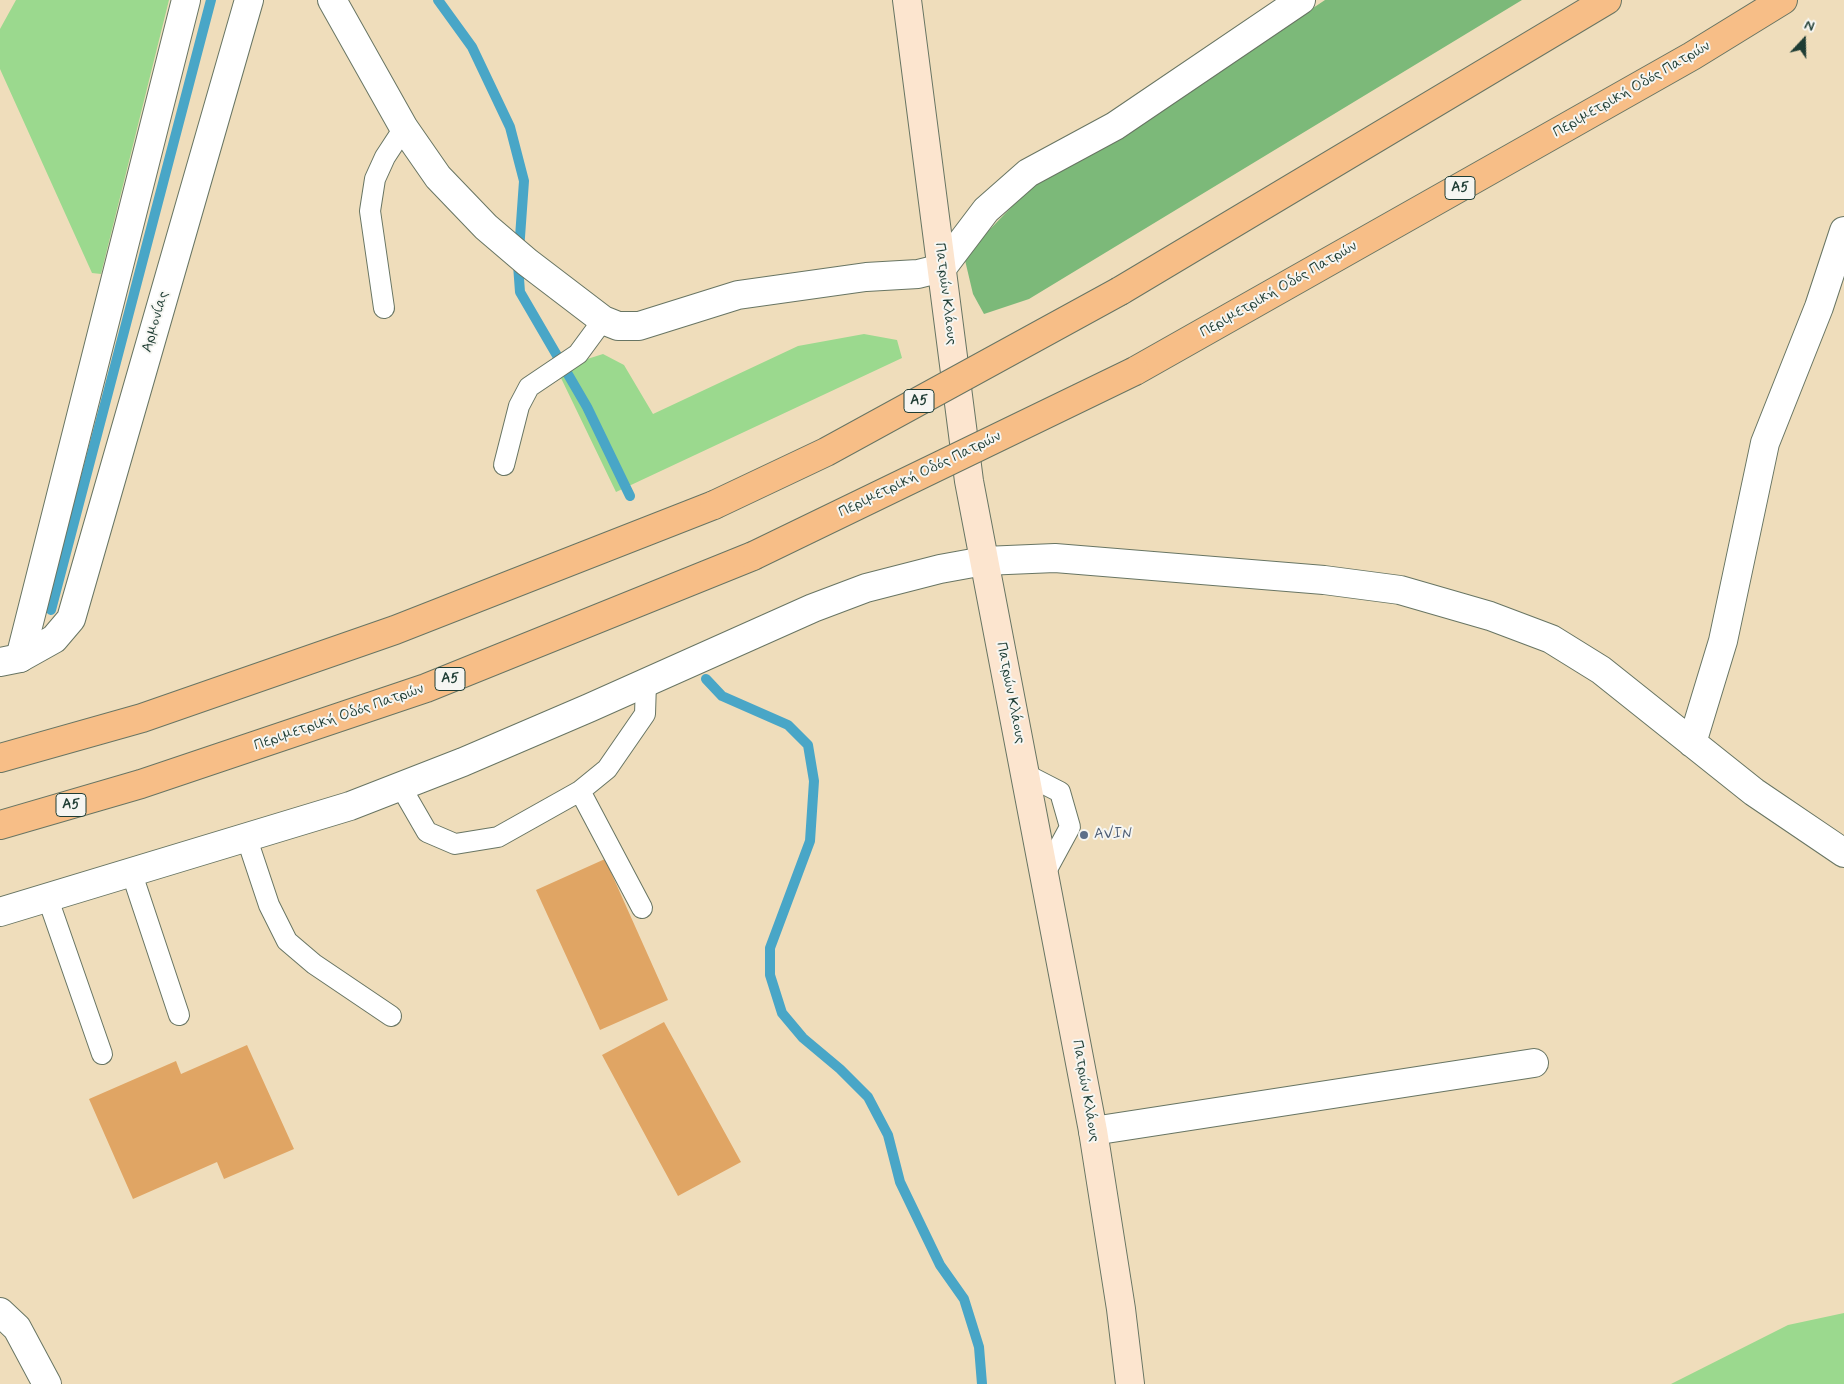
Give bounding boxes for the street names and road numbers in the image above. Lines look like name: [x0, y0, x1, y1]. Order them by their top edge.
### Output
street label: Περιμετρική Οδός Πατρών: [1550, 38, 1714, 142]
road number: Α5: [1445, 177, 1475, 200]
street label: Περιμετρική Οδός Πατρών: [1197, 238, 1361, 342]
street label: Πατρών Κλάους: [930, 242, 960, 346]
street label: Αρμονίας: [139, 289, 173, 355]
road number: Α5: [904, 390, 934, 412]
street label: Περιμετρική Οδός Πατρών: [836, 428, 1004, 522]
street label: Πατρών Κλάους: [991, 641, 1029, 745]
road number: Α5: [435, 668, 465, 691]
street label: Περιμετρική Οδός Πατρών: [252, 680, 426, 756]
road number: Α5: [56, 794, 86, 816]
street label: Πατρών Κλάους: [1067, 1039, 1103, 1143]

